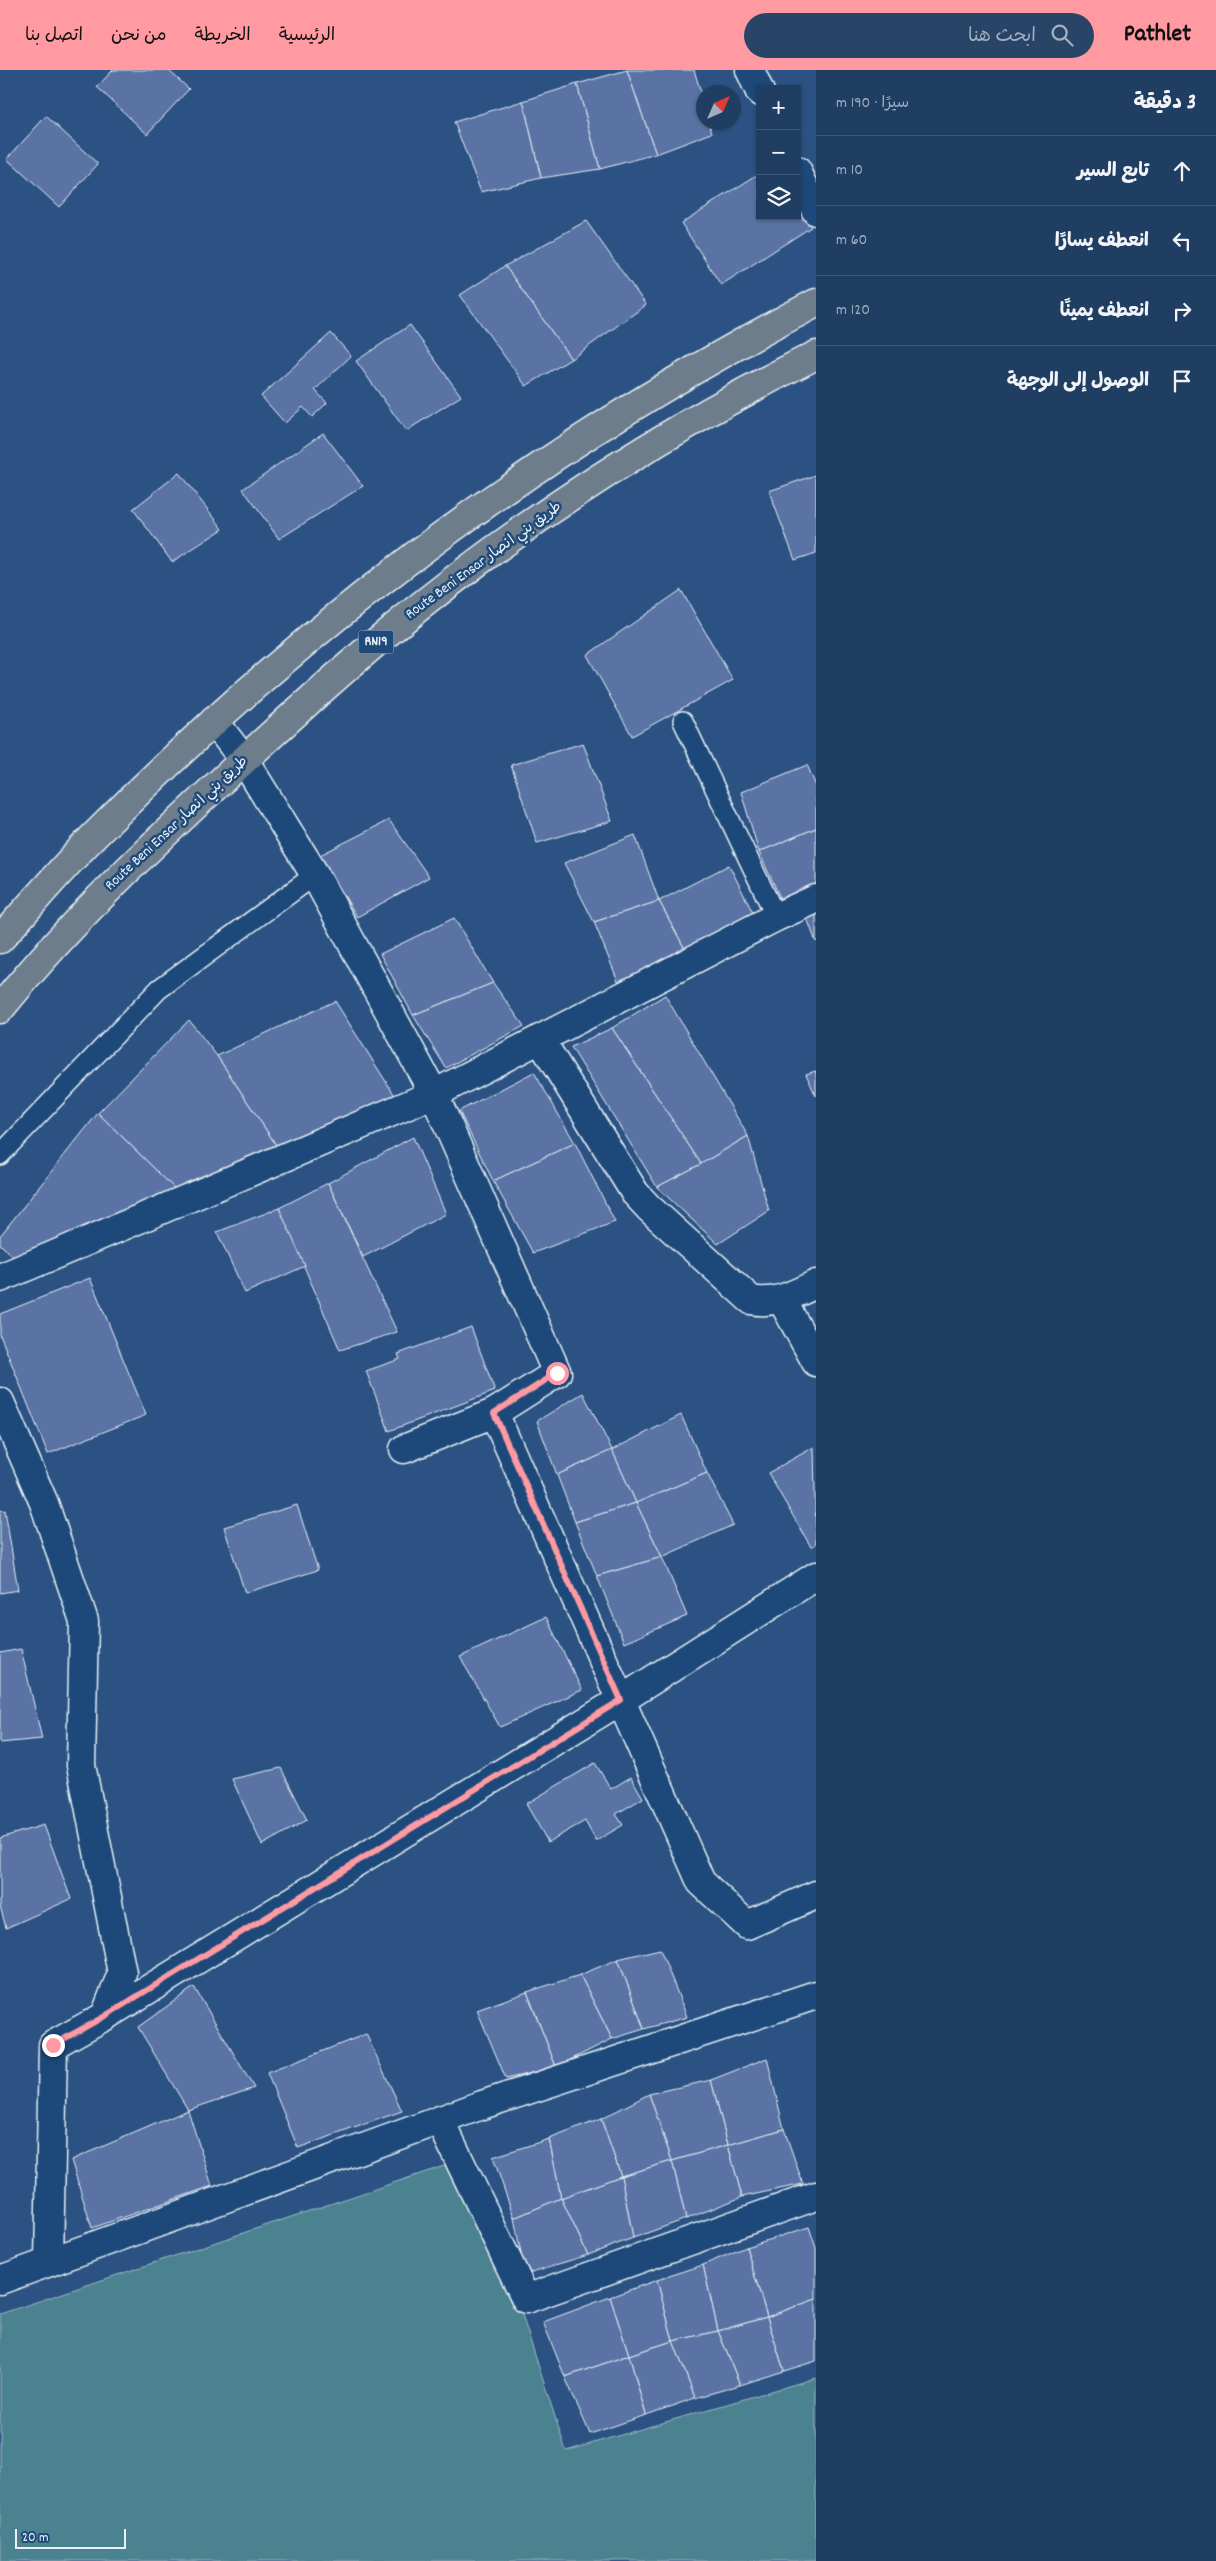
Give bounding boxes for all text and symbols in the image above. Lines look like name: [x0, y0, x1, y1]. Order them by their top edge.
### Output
search box: [744, 13, 1094, 58]
text: Pathlet: [1124, 18, 1191, 52]
icon: search: [1048, 21, 1076, 49]
text: اتصل بنا: [25, 24, 83, 49]
text: من نحن: [111, 24, 167, 49]
text: الخريطة: [195, 24, 251, 49]
text: الرئيسية: [279, 24, 335, 49]
text: ابحث هنا: [968, 24, 1036, 51]
north arrow: [696, 85, 741, 130]
map controls: [756, 85, 801, 220]
button: +: [756, 85, 801, 130]
text: 3 دقيقة: [1133, 89, 1196, 119]
text: سيرًا · 190 m: [836, 92, 909, 115]
button: −: [756, 130, 801, 175]
icon: ahead: [1168, 157, 1196, 185]
text: 10 m: [836, 159, 863, 182]
text: تابع السير: [1077, 159, 1149, 186]
button: layers: [756, 175, 801, 220]
icon: left: [1168, 227, 1196, 255]
text: 60 m: [836, 229, 867, 252]
text: انعطف يسارًا: [1055, 229, 1149, 256]
icon: right: [1168, 297, 1196, 325]
text: 120 m: [836, 299, 870, 322]
text: انعطف يمينًا: [1060, 299, 1149, 326]
icon: arrive: [1168, 367, 1196, 395]
text: الوصول إلى الوجهة: [1007, 369, 1149, 396]
street label: Route Beni Ensar طريق بني انصار: [401, 497, 567, 625]
road number: RN19: [358, 630, 394, 654]
street label: Route Beni Ensar طريق بني انصار: [100, 752, 254, 896]
route start: [546, 1362, 569, 1385]
route end: [42, 2034, 65, 2057]
scale bar: [15, 2526, 126, 2549]
text: 20 m: [22, 2528, 49, 2548]

